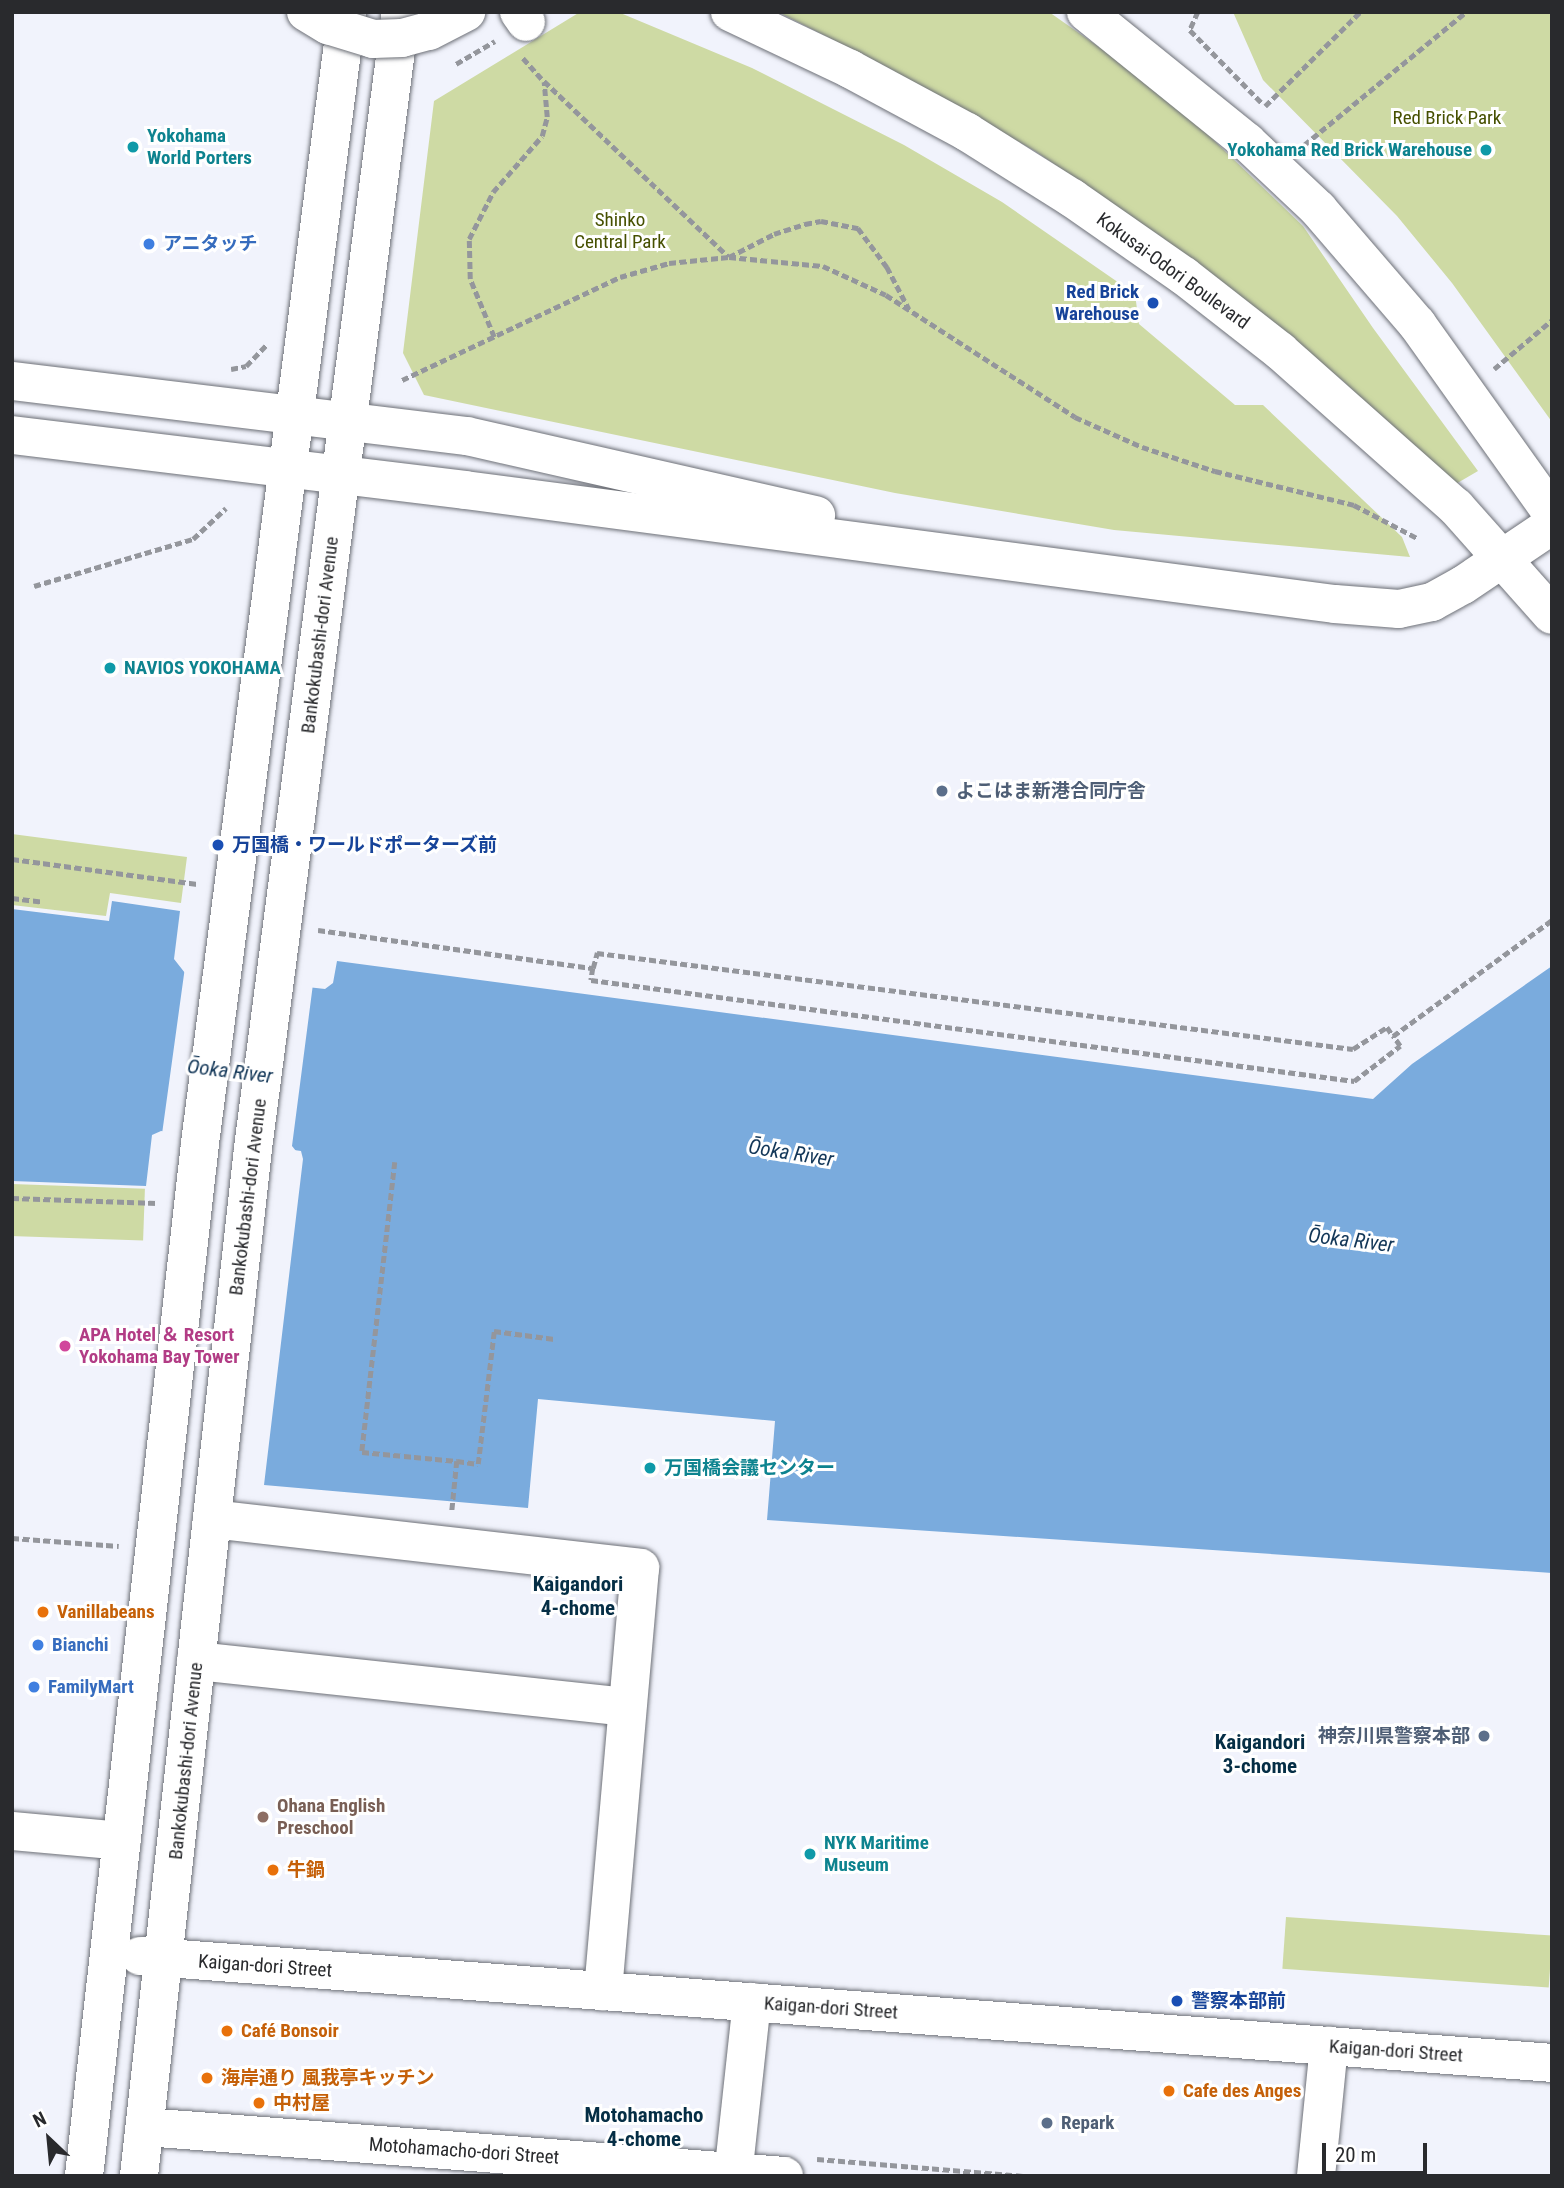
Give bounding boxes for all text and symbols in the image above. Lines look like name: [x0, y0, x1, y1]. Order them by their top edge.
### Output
park label: Red Brick Park: [1393, 107, 1501, 129]
place label: Yokohama World Porters: [147, 125, 252, 169]
marker: Yokohama World Porters: [125, 139, 141, 155]
place label: Yokohama Red Brick Warehouse: [1227, 139, 1472, 161]
marker: Yokohama Red Brick Warehouse: [1478, 142, 1494, 158]
street label: Kokusai-Odori Boulevard: [1092, 208, 1254, 334]
park label: Shinko Central Park: [574, 209, 666, 253]
place label: アニタッチ: [163, 233, 258, 255]
marker: アニタッチ: [141, 236, 157, 252]
place label: Red Brick Warehouse: [1055, 281, 1139, 325]
marker: Red Brick Warehouse: [1145, 295, 1161, 311]
street label: Bankokubashi-dori Avenue: [297, 535, 343, 735]
place label: NAVIOS YOKOHAMA: [124, 657, 281, 679]
marker: NAVIOS YOKOHAMA: [102, 660, 118, 676]
place label: よこはま新港合同庁舎: [956, 780, 1146, 802]
marker: よこはま新港合同庁舎: [934, 783, 950, 799]
place label: 万国橋・ワールドポーターズ前: [232, 834, 498, 856]
marker: 万国橋・ワールドポーターズ前: [210, 837, 226, 853]
water label: Ōoka River: [186, 1053, 274, 1089]
street label: Bankokubashi-dori Avenue: [225, 1097, 271, 1297]
water label: Ōoka River: [747, 1134, 835, 1172]
water label: Ōoka River: [1307, 1222, 1395, 1258]
place label: APA Hotel ＆ Resort Yokohama Bay Tower: [79, 1324, 240, 1368]
marker: APA Hotel ＆ Resort Yokohama Bay Tower: [57, 1338, 73, 1354]
place label: 万国橋会議センター: [664, 1457, 835, 1479]
marker: 万国橋会議センター: [642, 1460, 658, 1476]
district label: Kaigandori 4-chome: [533, 1571, 623, 1621]
place label: Vanillabeans: [57, 1601, 155, 1623]
marker: Vanillabeans: [35, 1604, 51, 1620]
place label: Bianchi: [52, 1634, 109, 1656]
marker: Bianchi: [30, 1637, 46, 1653]
street label: Bankokubashi-dori Avenue: [164, 1661, 208, 1861]
place label: FamilyMart: [48, 1676, 134, 1698]
marker: FamilyMart: [26, 1679, 42, 1695]
place label: 神奈川県警察本部: [1318, 1725, 1470, 1747]
marker: 神奈川県警察本部: [1476, 1728, 1492, 1744]
district label: Kaigandori 3-chome: [1215, 1729, 1305, 1779]
place label: Ohana English Preschool: [277, 1795, 385, 1839]
marker: Ohana English Preschool: [255, 1809, 271, 1825]
place label: NYK Maritime Museum: [824, 1832, 929, 1876]
marker: NYK Maritime Museum: [802, 1846, 818, 1862]
place label: 牛鍋: [287, 1859, 325, 1881]
marker: 牛鍋: [265, 1862, 281, 1878]
street label: Kaigan-dori Street: [197, 1950, 333, 1982]
place label: 警察本部前: [1191, 1990, 1286, 2012]
street label: Kaigan-dori Street: [763, 1992, 899, 2024]
marker: 警察本部前: [1169, 1993, 1185, 2009]
place label: Café Bonsoir: [241, 2020, 339, 2042]
marker: Café Bonsoir: [219, 2023, 235, 2039]
street label: Kaigan-dori Street: [1328, 2035, 1464, 2067]
place label: 海岸通り 風我亭キッチン: [221, 2067, 434, 2089]
marker: 海岸通り 風我亭キッチン: [199, 2070, 215, 2086]
place label: Cafe des Anges: [1183, 2080, 1301, 2102]
marker: Cafe des Anges: [1161, 2083, 1177, 2099]
place label: 中村屋: [273, 2092, 330, 2114]
marker: 中村屋: [251, 2095, 267, 2111]
district label: Motohamacho 4-chome: [584, 2102, 704, 2152]
north arrow: [14, 2104, 84, 2174]
text: N: [29, 2107, 50, 2133]
place label: Repark: [1061, 2112, 1114, 2134]
marker: Repark: [1039, 2115, 1055, 2131]
scale bar: [1326, 2128, 1431, 2172]
street label: Motohamacho-dori Street: [368, 2133, 560, 2169]
text: 20 m: [1335, 2143, 1376, 2167]

